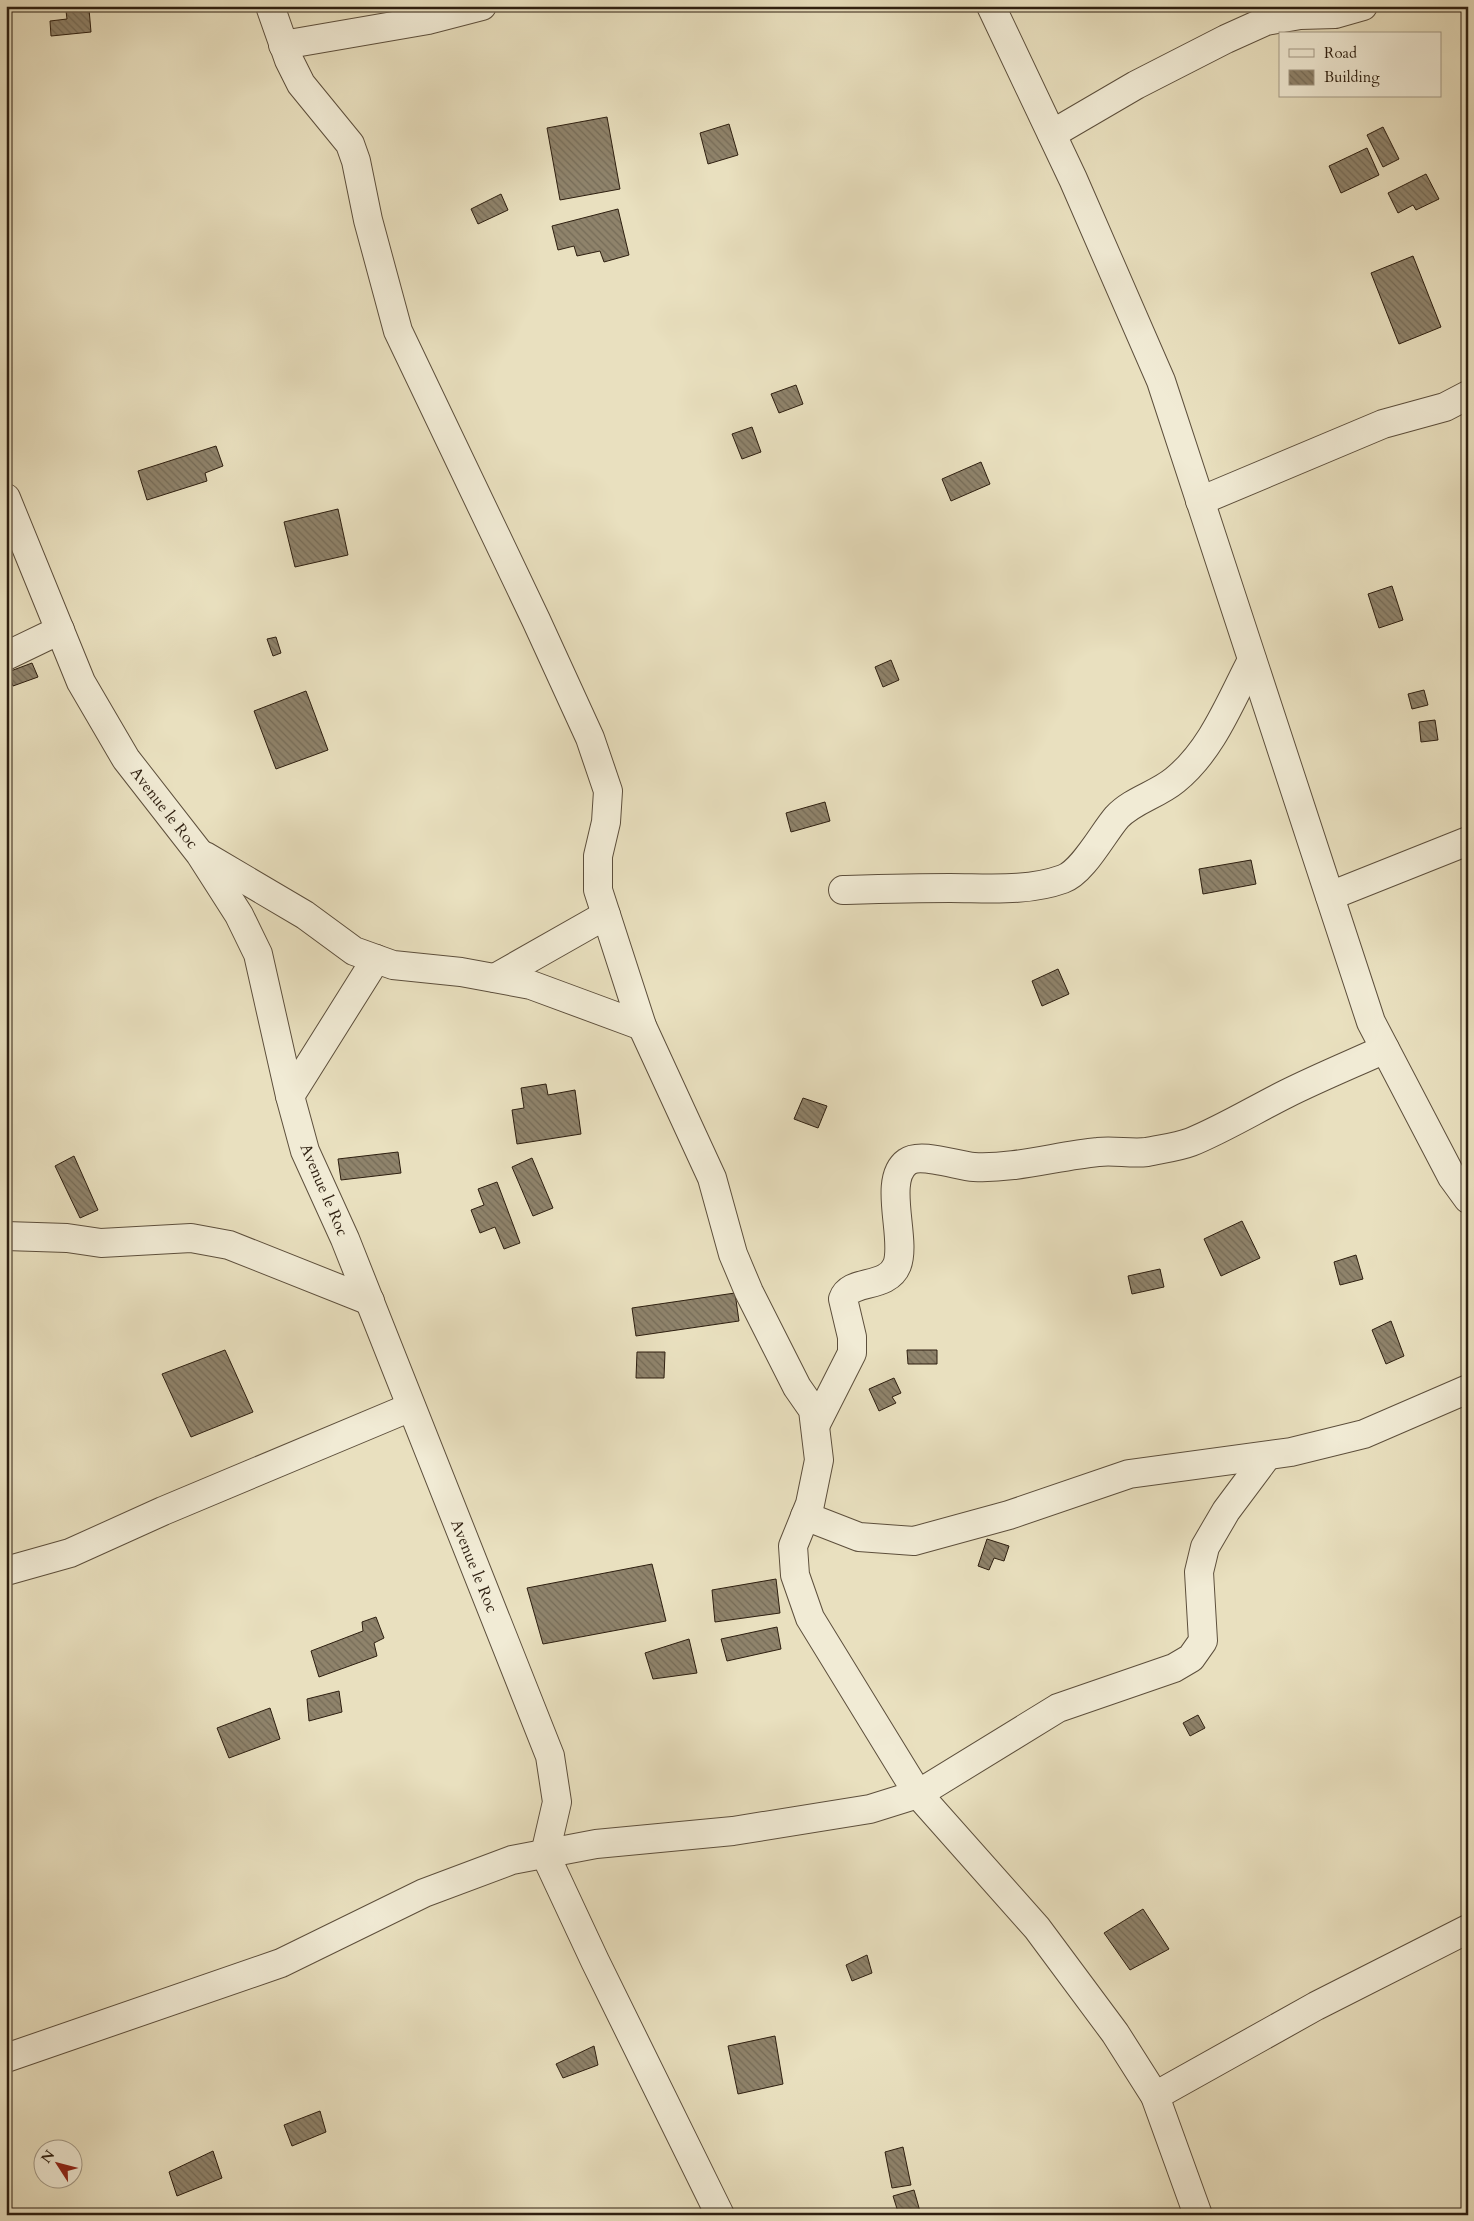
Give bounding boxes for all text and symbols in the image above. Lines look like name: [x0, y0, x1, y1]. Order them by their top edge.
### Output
legend: [1279, 32, 1442, 98]
text: Road: [1324, 43, 1357, 63]
text: Building: [1324, 67, 1380, 87]
street label: Avenue le Roc: [125, 762, 203, 854]
street label: Avenue le Roc: [295, 1140, 353, 1240]
street label: Avenue le Roc: [445, 1516, 503, 1616]
north arrow: [32, 2138, 82, 2188]
text: N: [37, 2146, 59, 2167]

